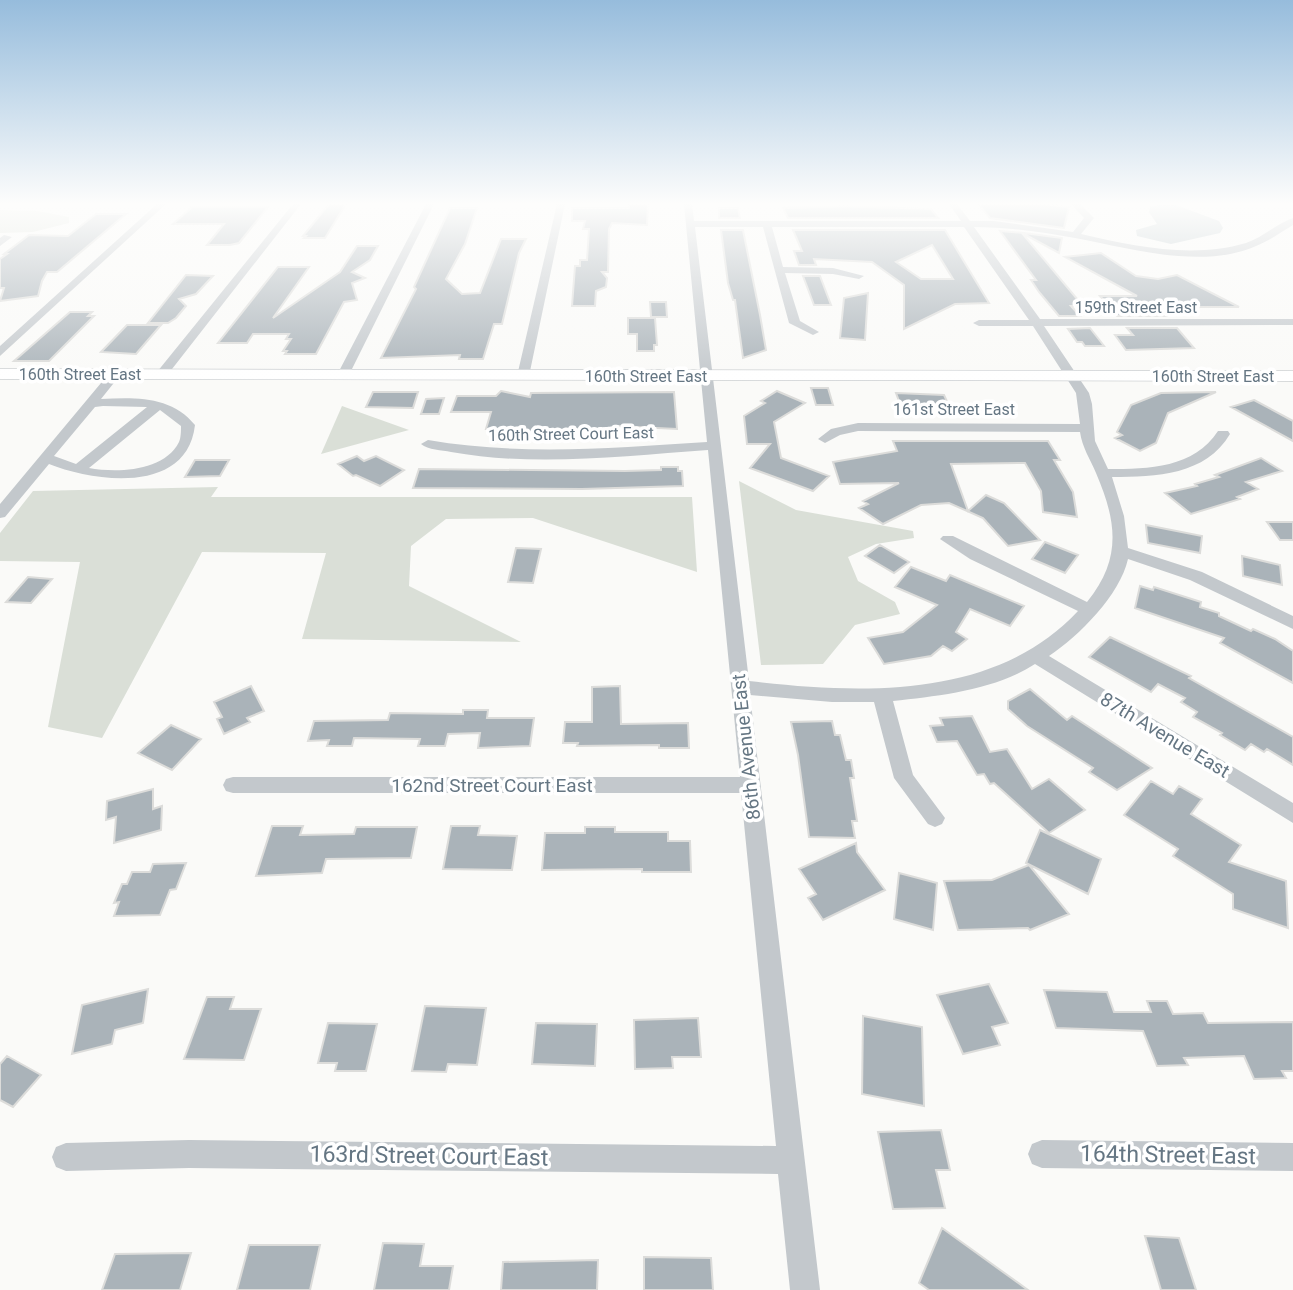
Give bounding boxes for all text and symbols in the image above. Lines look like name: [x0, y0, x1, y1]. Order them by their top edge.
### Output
street label: 159th Street East: [1075, 298, 1197, 317]
street label: 160th Street East: [19, 365, 141, 384]
street label: 160th Street East: [585, 367, 707, 386]
street label: 160th Street East: [1152, 367, 1274, 386]
street label: 161st Street East: [893, 400, 1015, 419]
street label: 160th Street Court East: [488, 423, 654, 445]
street label: 86th Avenue East: [727, 673, 765, 821]
street label: 87th Avenue East: [1096, 687, 1234, 783]
street label: 162nd Street Court East: [391, 774, 593, 797]
street label: 163rd Street Court East: [309, 1140, 549, 1172]
street label: 164th Street East: [1080, 1140, 1256, 1170]

